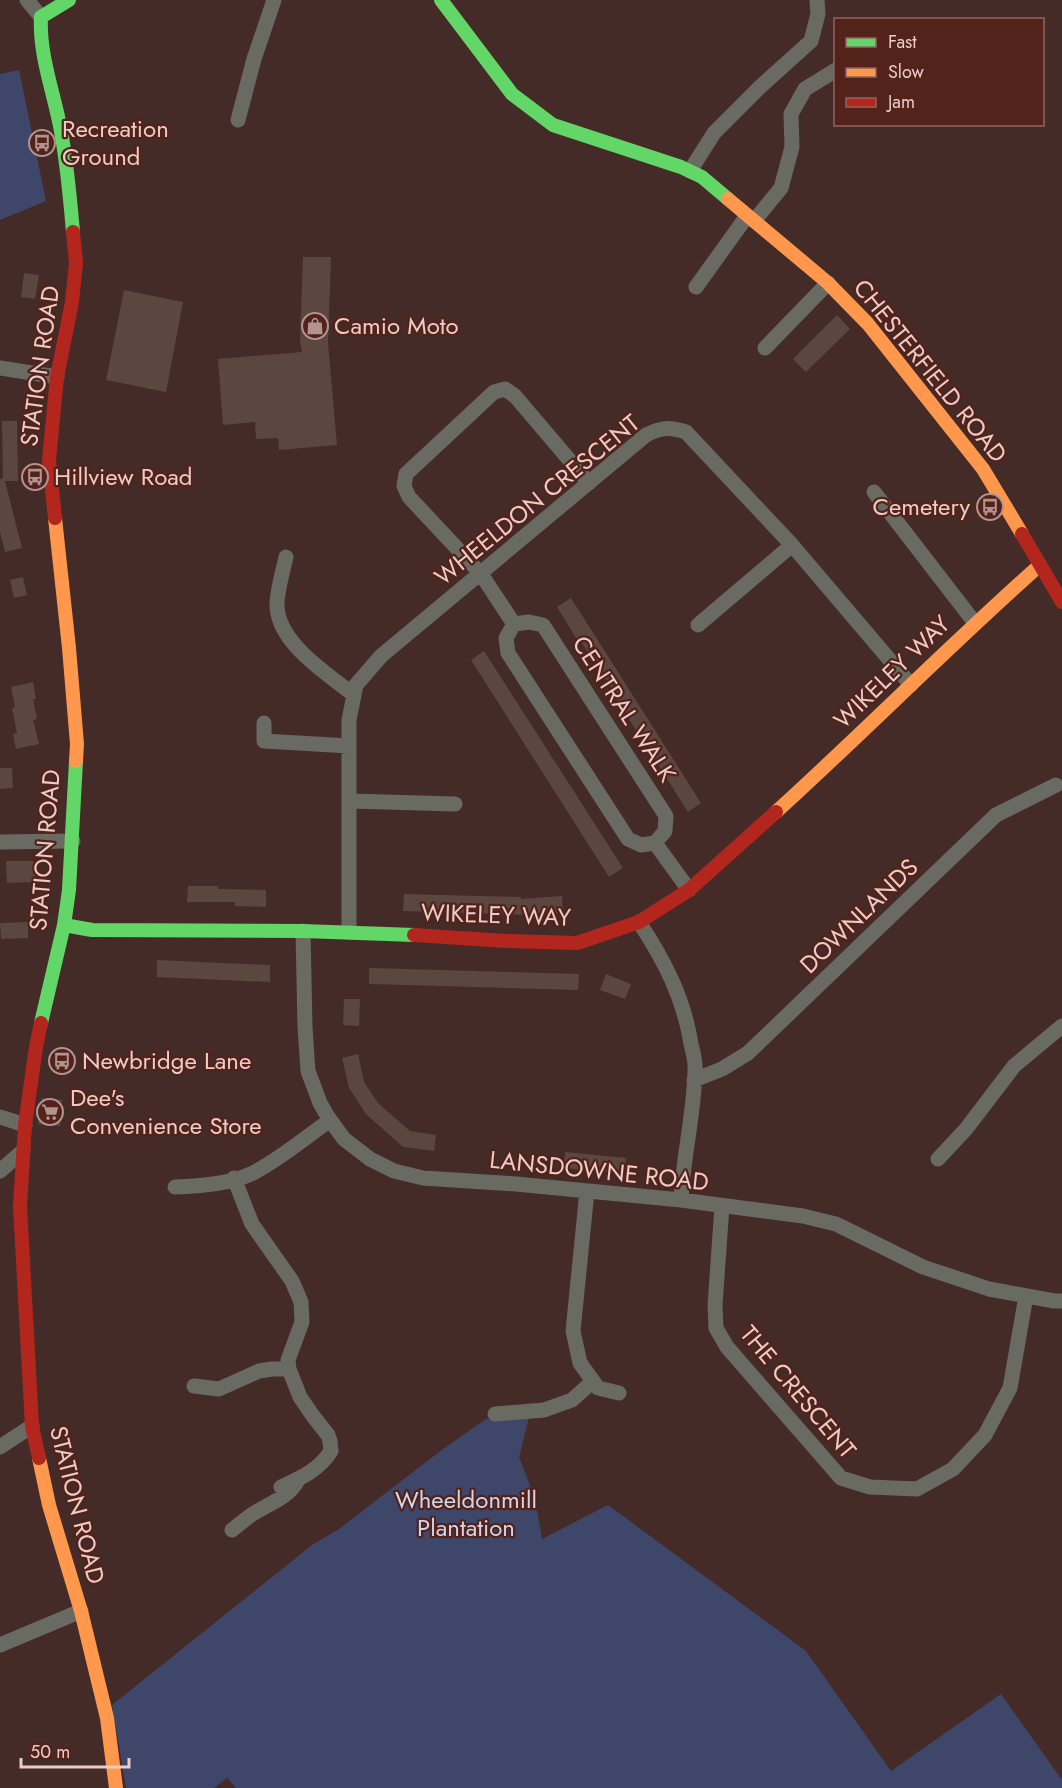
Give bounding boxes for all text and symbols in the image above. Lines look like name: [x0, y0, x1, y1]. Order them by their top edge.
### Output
legend: [834, 18, 1044, 126]
text: Fast: [888, 29, 917, 55]
text: Slow: [888, 59, 925, 85]
text: Jam: [886, 89, 915, 115]
place label: Recreation Ground: [62, 111, 169, 174]
bus stop icon: Recreation Ground: [27, 128, 57, 158]
street label: CHESTERFIELD ROAD: [845, 271, 1015, 470]
street label: STATION ROAD: [11, 283, 68, 448]
place label: Camio Moto: [334, 308, 459, 343]
shop icon: Camio Moto: [300, 311, 330, 341]
street label: WHEELDON CRESCENT: [427, 406, 647, 593]
place label: Hillview Road: [54, 459, 193, 494]
bus stop icon: Hillview Road: [20, 462, 50, 492]
place label: Cemetery: [872, 489, 970, 524]
bus stop icon: Cemetery: [975, 492, 1005, 522]
street label: WIKELEY WAY: [826, 607, 958, 736]
street label: CENTRAL WALK: [564, 629, 685, 789]
street label: STATION ROAD: [20, 768, 69, 932]
street label: DOWNLANDS: [792, 850, 926, 981]
street label: WIKELEY WAY: [420, 894, 572, 935]
place label: Newbridge Lane: [82, 1043, 251, 1078]
bus stop icon: Newbridge Lane: [47, 1046, 77, 1076]
place label: Dee's Convenience Store: [70, 1080, 262, 1143]
supermarket icon: Dee's Convenience Store: [35, 1097, 65, 1127]
street label: LANSDOWNE ROAD: [488, 1142, 710, 1199]
street label: THE CRESCENT: [732, 1317, 865, 1466]
street label: STATION ROAD: [41, 1422, 114, 1588]
park label: Wheeldonmill Plantation: [395, 1482, 537, 1545]
scale bar: [21, 1731, 129, 1769]
text: 50 m: [30, 1739, 70, 1765]

